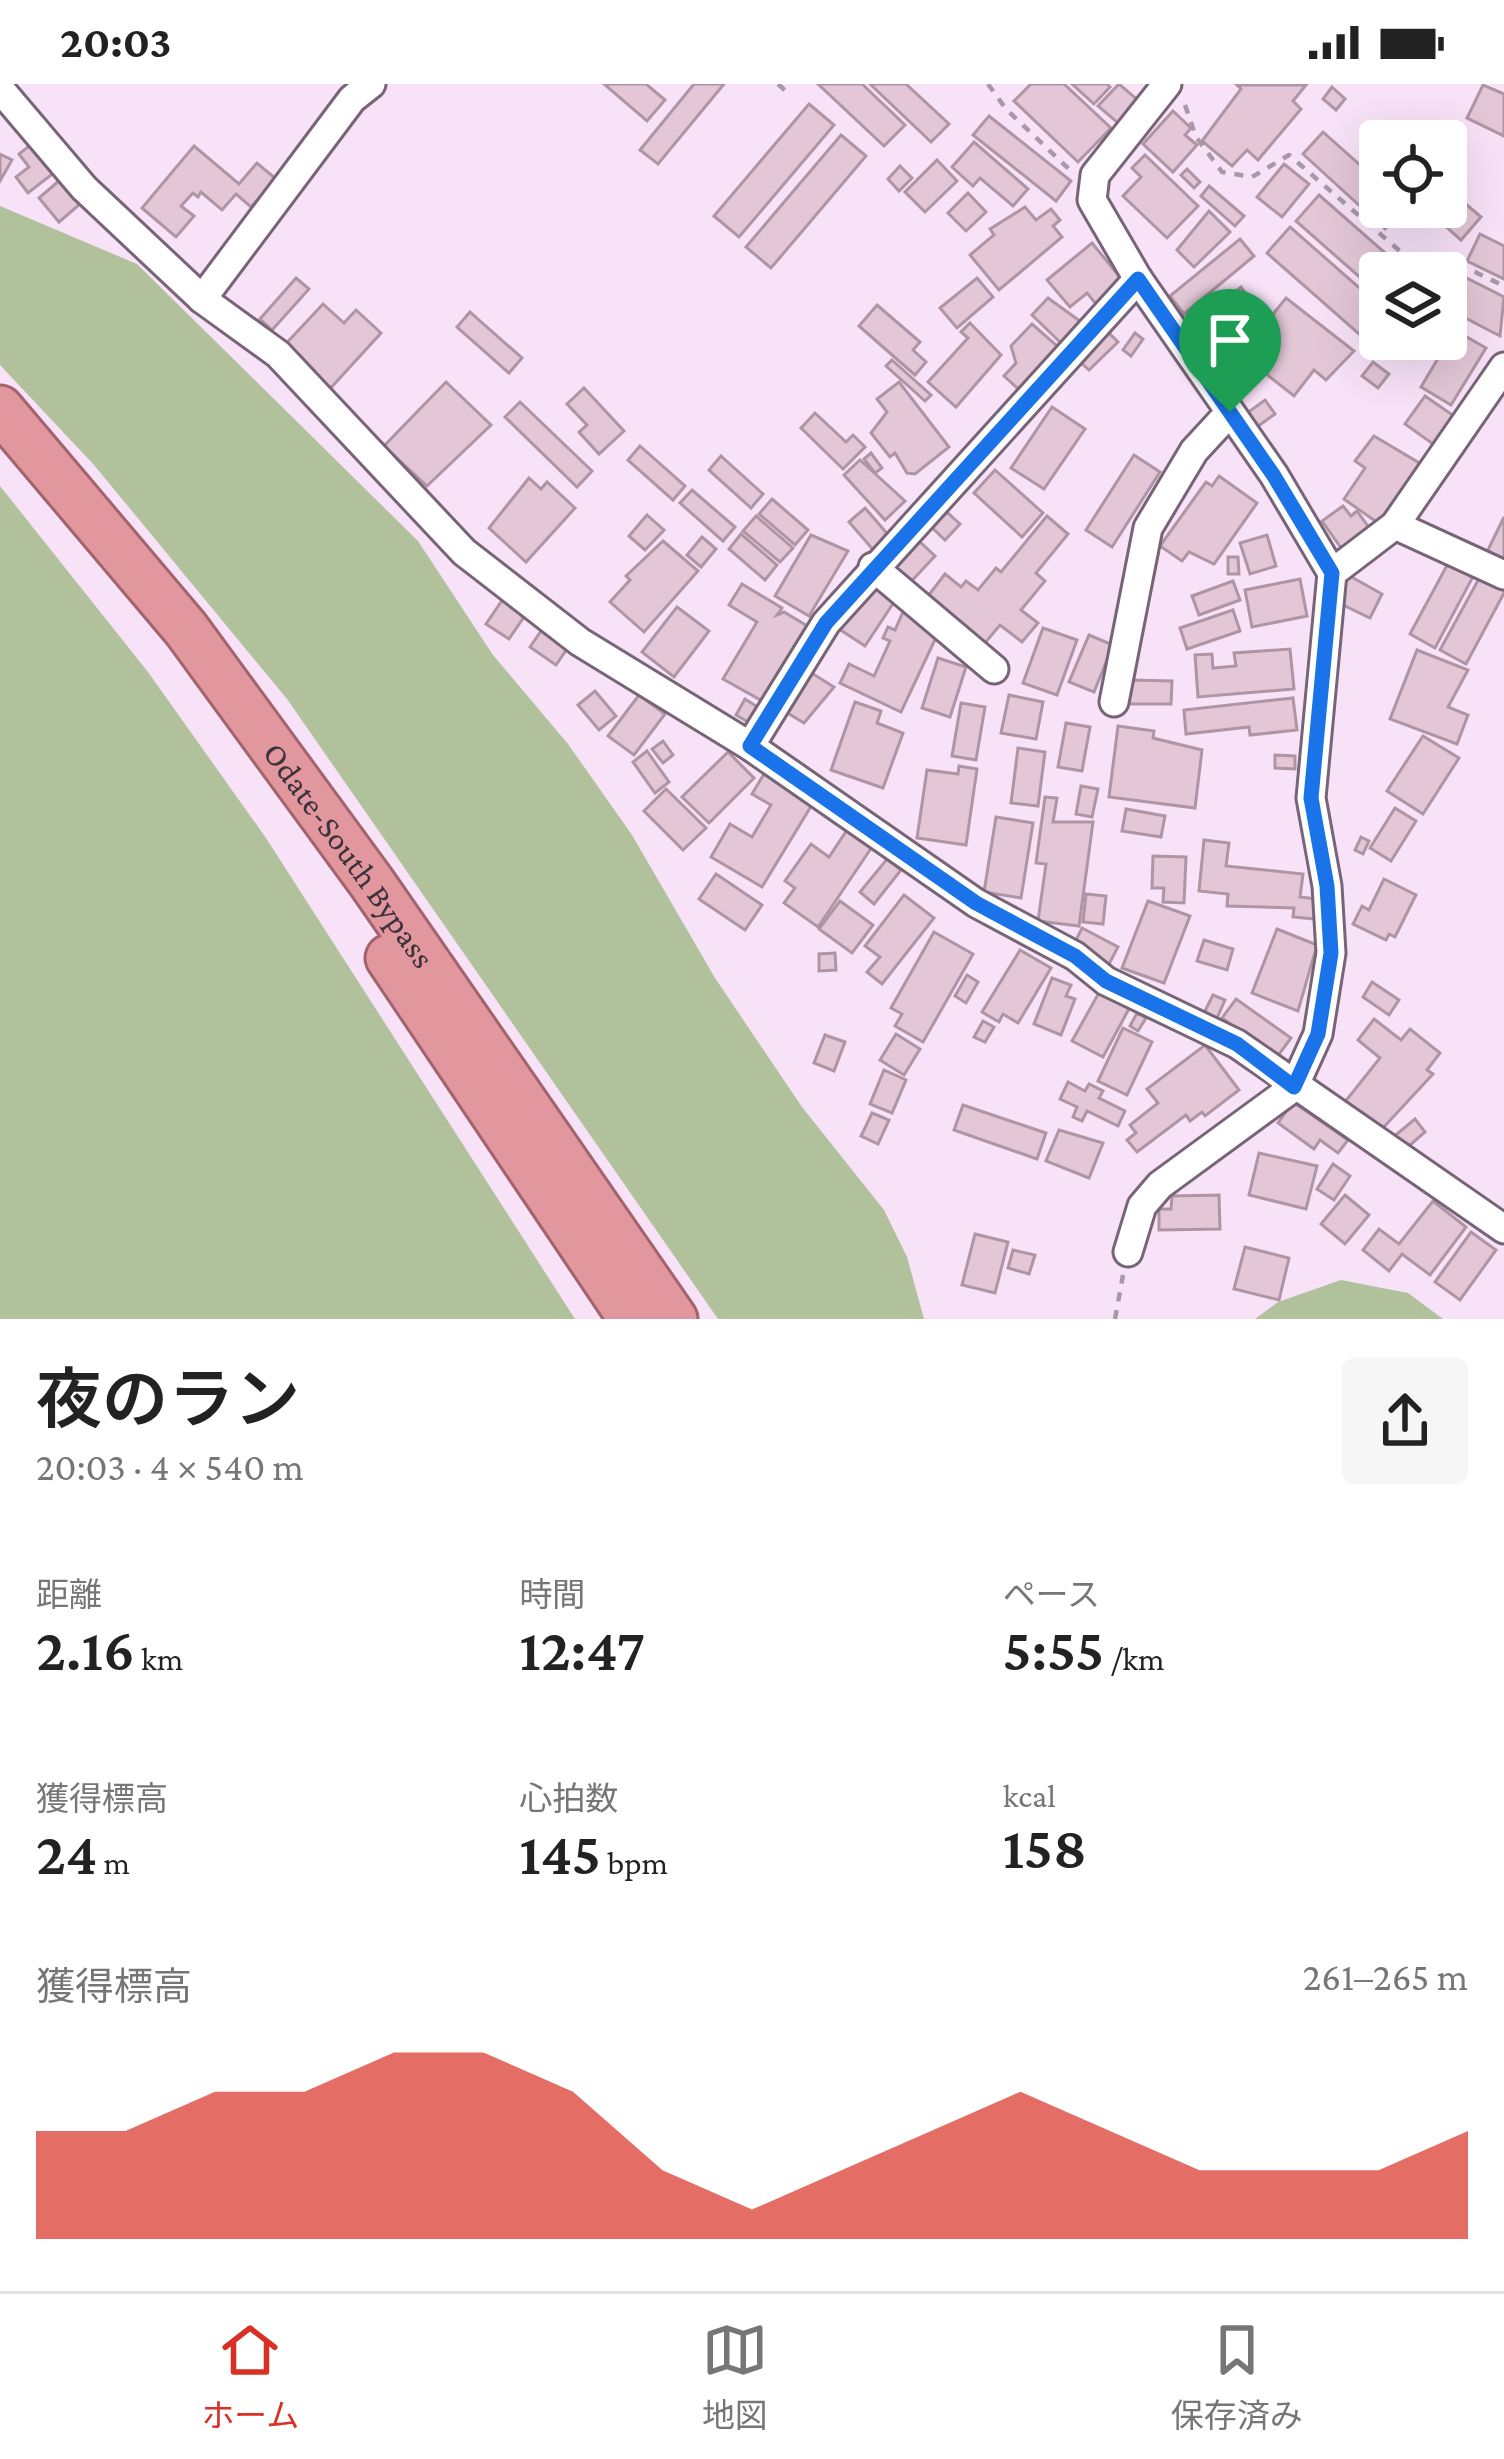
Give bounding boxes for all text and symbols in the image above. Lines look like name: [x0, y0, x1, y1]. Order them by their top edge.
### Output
text: 20:03: [60, 17, 171, 67]
map controls: [1359, 120, 1467, 360]
button: locate: [1359, 120, 1467, 228]
button: layers: [1359, 252, 1467, 360]
pin: [1179, 289, 1281, 412]
icon: arrive: [1197, 307, 1263, 373]
street label: Odate-South Bypass: [256, 735, 443, 975]
button: share: [1342, 1358, 1468, 1484]
text: 夜のラン: [36, 1363, 300, 1436]
text: 20:03 · 4 × 540 m: [36, 1445, 304, 1488]
text: 距離: [36, 1576, 102, 1613]
text: 時間: [519, 1576, 585, 1613]
text: ペース: [1003, 1576, 1100, 1613]
text: 2.16: [36, 1616, 135, 1683]
text: 12:47: [519, 1616, 645, 1683]
text: 5:55: [1003, 1616, 1104, 1683]
text: km: [135, 1640, 183, 1677]
text: /km: [1104, 1640, 1165, 1677]
text: kcal: [1003, 1777, 1056, 1814]
text: 獲得標高: [36, 1780, 168, 1817]
text: 心拍数: [519, 1780, 618, 1817]
text: 158: [1003, 1814, 1087, 1881]
text: 24: [36, 1820, 97, 1887]
text: 145: [519, 1820, 601, 1887]
text: m: [97, 1844, 130, 1881]
text: bpm: [601, 1844, 668, 1881]
text: 261–265 m: [1303, 1955, 1468, 1998]
text: 獲得標高: [36, 1965, 192, 2008]
tab: ホーム: [201, 2317, 299, 2437]
tab: 地図: [702, 2317, 768, 2437]
tab: 保存済み: [1171, 2317, 1303, 2437]

